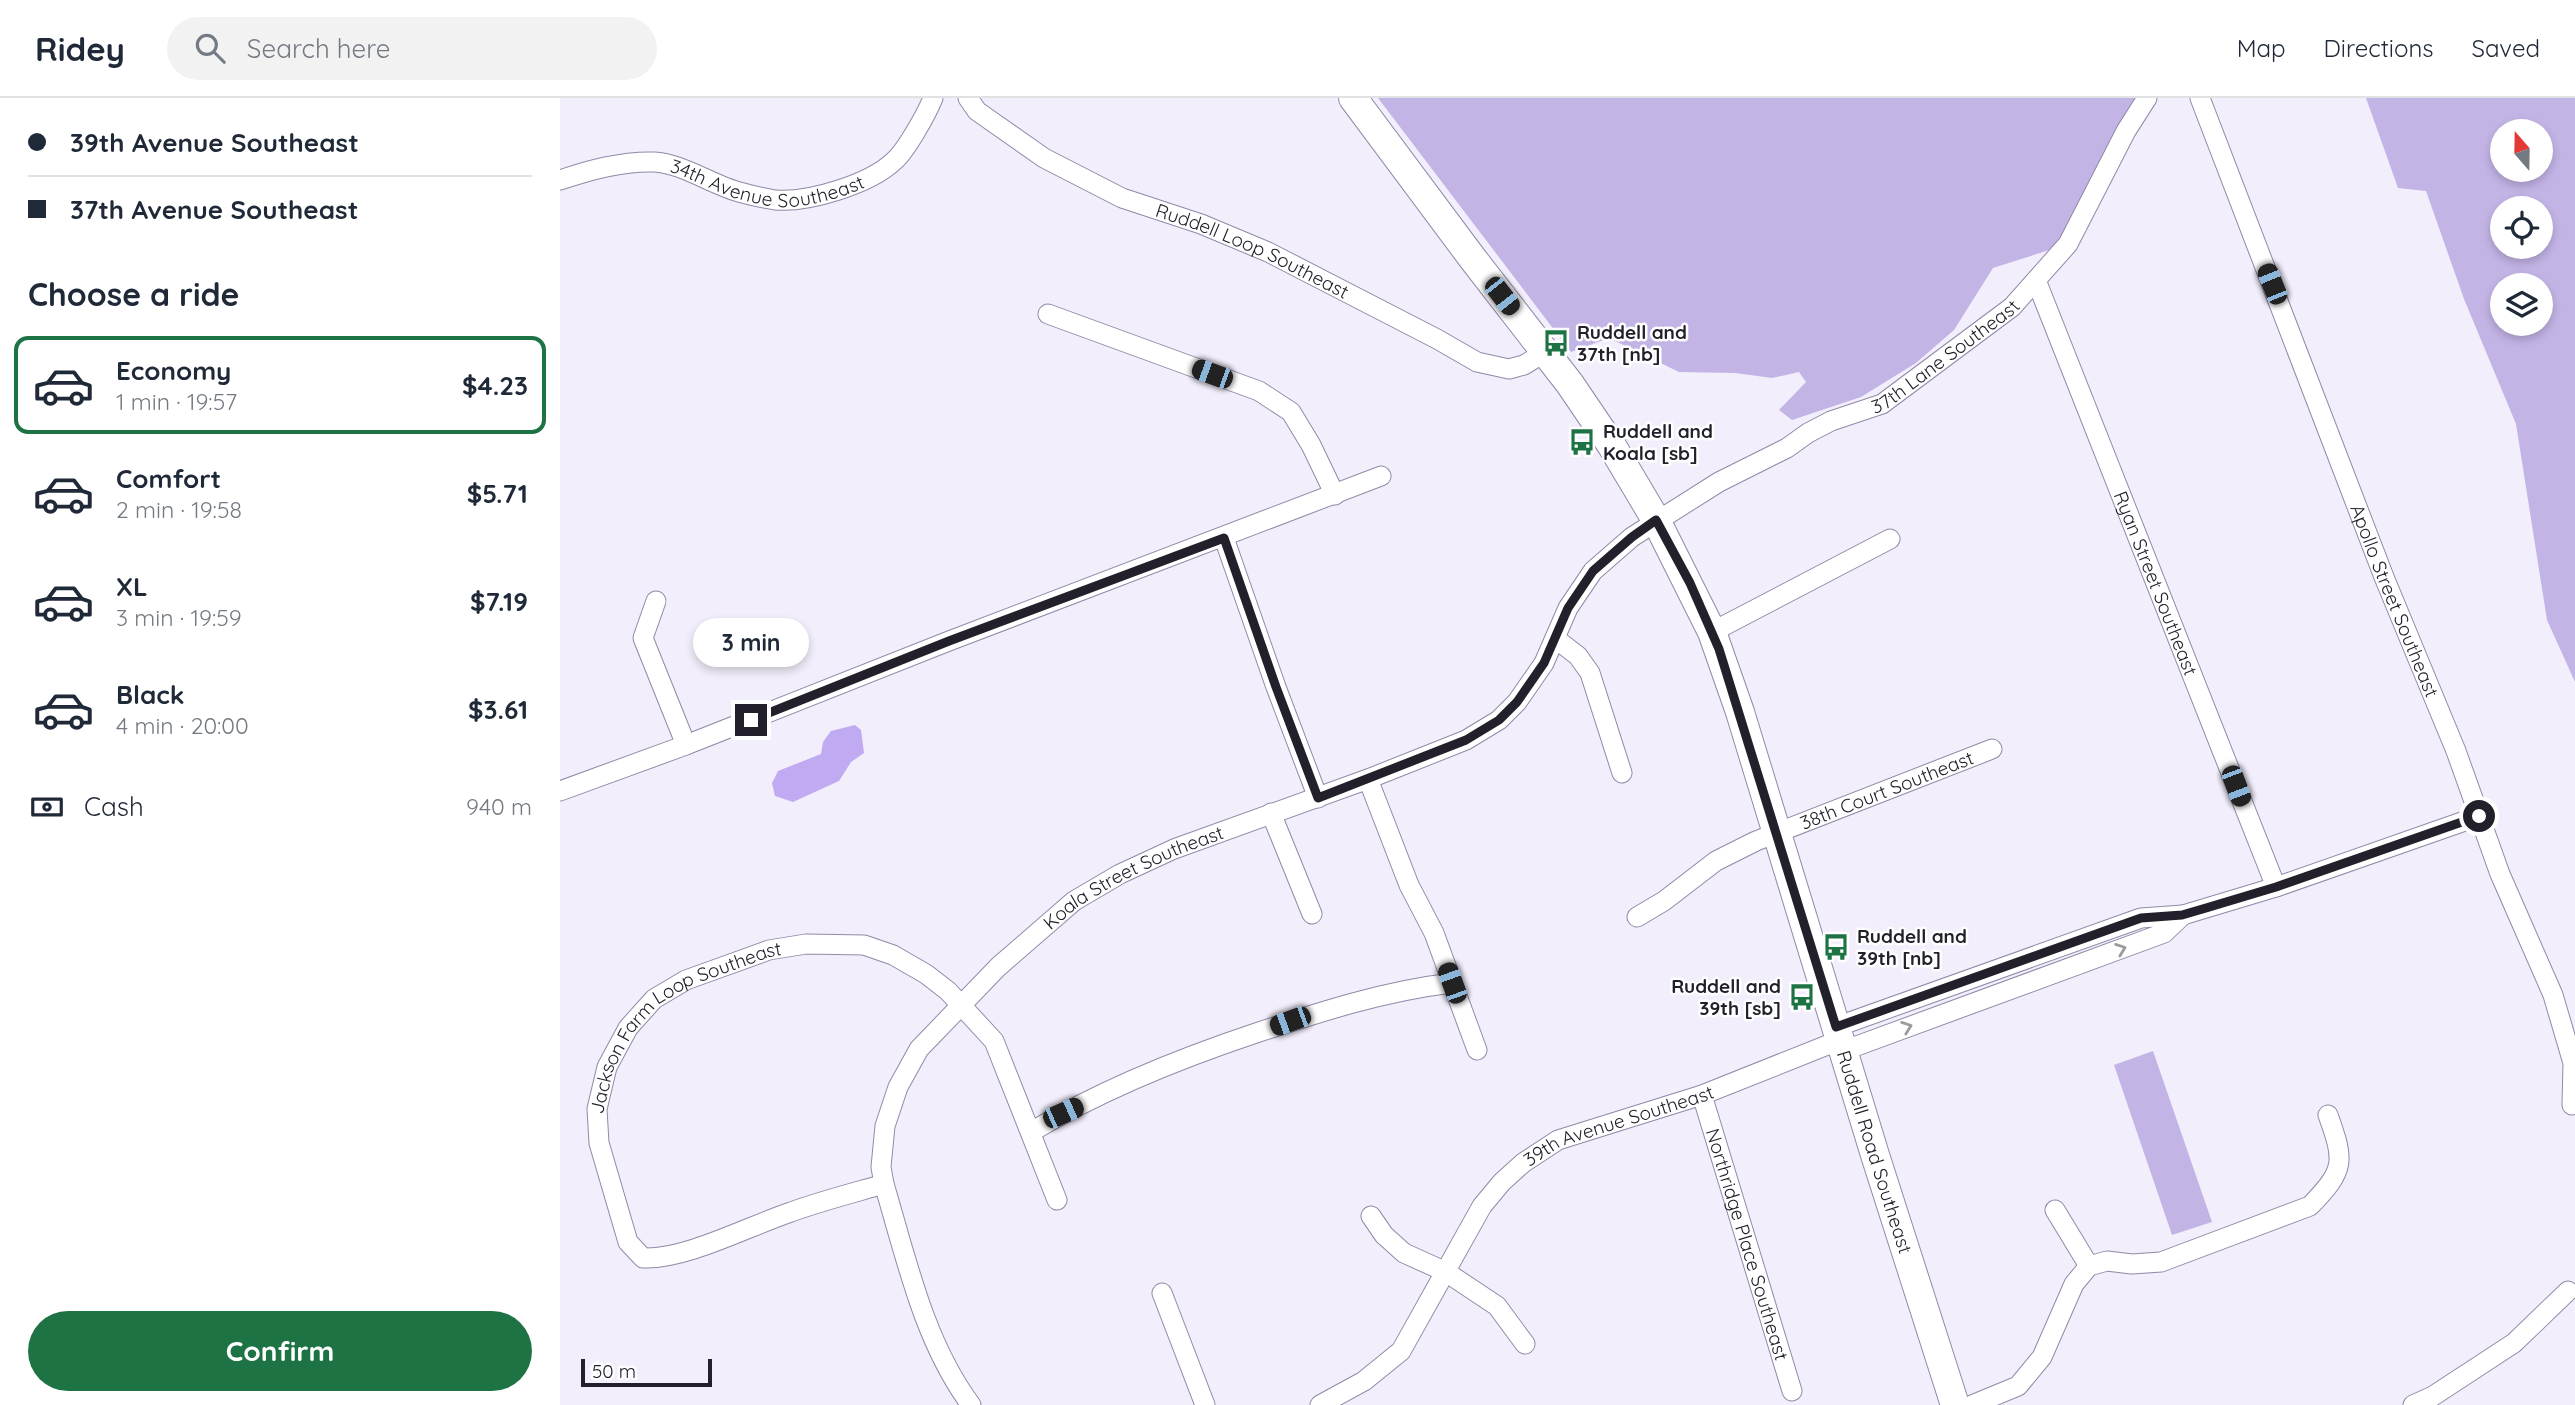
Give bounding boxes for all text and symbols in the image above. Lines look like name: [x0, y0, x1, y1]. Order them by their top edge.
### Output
search box: [167, 17, 657, 80]
text: Ridey: [35, 28, 125, 69]
icon: search: [191, 29, 229, 67]
text: Search here: [247, 32, 390, 65]
text: Map: [2237, 33, 2286, 63]
text: Directions: [2324, 33, 2434, 63]
text: Saved: [2472, 33, 2540, 63]
north arrow: [2490, 119, 2553, 182]
map controls: [2490, 119, 2553, 336]
text: 39th Avenue Southeast: [70, 126, 359, 159]
street label: 34th Avenue Southeast: [667, 153, 868, 212]
text: 37th Avenue Southeast: [70, 193, 358, 226]
button: locate: [2490, 196, 2553, 259]
street label: Ruddell Loop Southeast: [1153, 198, 1353, 304]
car: [2255, 261, 2290, 307]
car: [1481, 273, 1524, 319]
button: layers: [2490, 273, 2553, 336]
text: Choose a ride: [28, 274, 240, 314]
street label: 37th Lane Southeast: [1868, 295, 2025, 419]
place label: Ruddell and 37th [nb]: [1577, 320, 1687, 366]
bus stop icon: Ruddell and 37th [nb]: [1541, 328, 1571, 358]
icon: car: [32, 354, 95, 417]
text: Economy: [116, 354, 231, 387]
car: [1189, 357, 1236, 391]
text: $4.23: [462, 369, 528, 402]
text: 1 min · 19:57: [116, 387, 237, 416]
place label: Ruddell and Koala [sb]: [1603, 419, 1713, 465]
bus stop icon: Ruddell and Koala [sb]: [1567, 427, 1597, 457]
icon: car: [32, 462, 95, 525]
text: Comfort: [116, 462, 221, 495]
text: $5.71: [467, 477, 528, 510]
street label: Ryan Street Southeast: [2109, 487, 2203, 679]
text: 2 min · 19:58: [116, 495, 242, 524]
street label: Apollo Street Southeast: [2345, 501, 2444, 701]
icon: car: [32, 570, 95, 633]
text: XL: [116, 570, 148, 603]
text: $7.19: [470, 585, 528, 618]
text: 3 min · 19:59: [116, 603, 242, 632]
callout: 3 min: [693, 618, 809, 668]
text: 3 min: [721, 628, 781, 657]
icon: car: [32, 678, 95, 741]
text: Black: [116, 678, 185, 711]
text: $3.61: [468, 693, 528, 726]
route end: [735, 704, 767, 736]
text: 4 min · 20:00: [116, 711, 249, 740]
street label: 38th Court Southeast: [1796, 745, 1977, 835]
car: [2219, 763, 2254, 809]
icon: cash: [28, 788, 66, 826]
text: Cash: [84, 790, 144, 823]
text: 940 m: [466, 792, 532, 821]
route start: [2463, 800, 2495, 832]
street label: Koala Street Southeast: [1038, 820, 1227, 934]
place label: Ruddell and 39th [nb]: [1857, 924, 1967, 970]
bus stop icon: Ruddell and 39th [nb]: [1821, 932, 1851, 962]
street label: Jackson Farm Loop Southeast: [584, 936, 783, 1116]
one-way arrow: [2114, 943, 2126, 957]
car: [1435, 960, 1470, 1006]
place label: Ruddell and 39th [sb]: [1671, 974, 1781, 1020]
bus stop icon: Ruddell and 39th [sb]: [1787, 982, 1817, 1012]
car: [1267, 1004, 1314, 1038]
one-way arrow: [1900, 1021, 1912, 1035]
street label: Ruddell Road Southeast: [1832, 1047, 1918, 1256]
street label: 39th Avenue Southeast: [1519, 1080, 1717, 1171]
car: [1040, 1095, 1087, 1131]
street label: Northridge Place Southeast: [1701, 1125, 1794, 1363]
button: Confirm: [28, 1311, 532, 1391]
scale bar: [581, 1356, 712, 1388]
text: 50 m: [592, 1359, 636, 1383]

